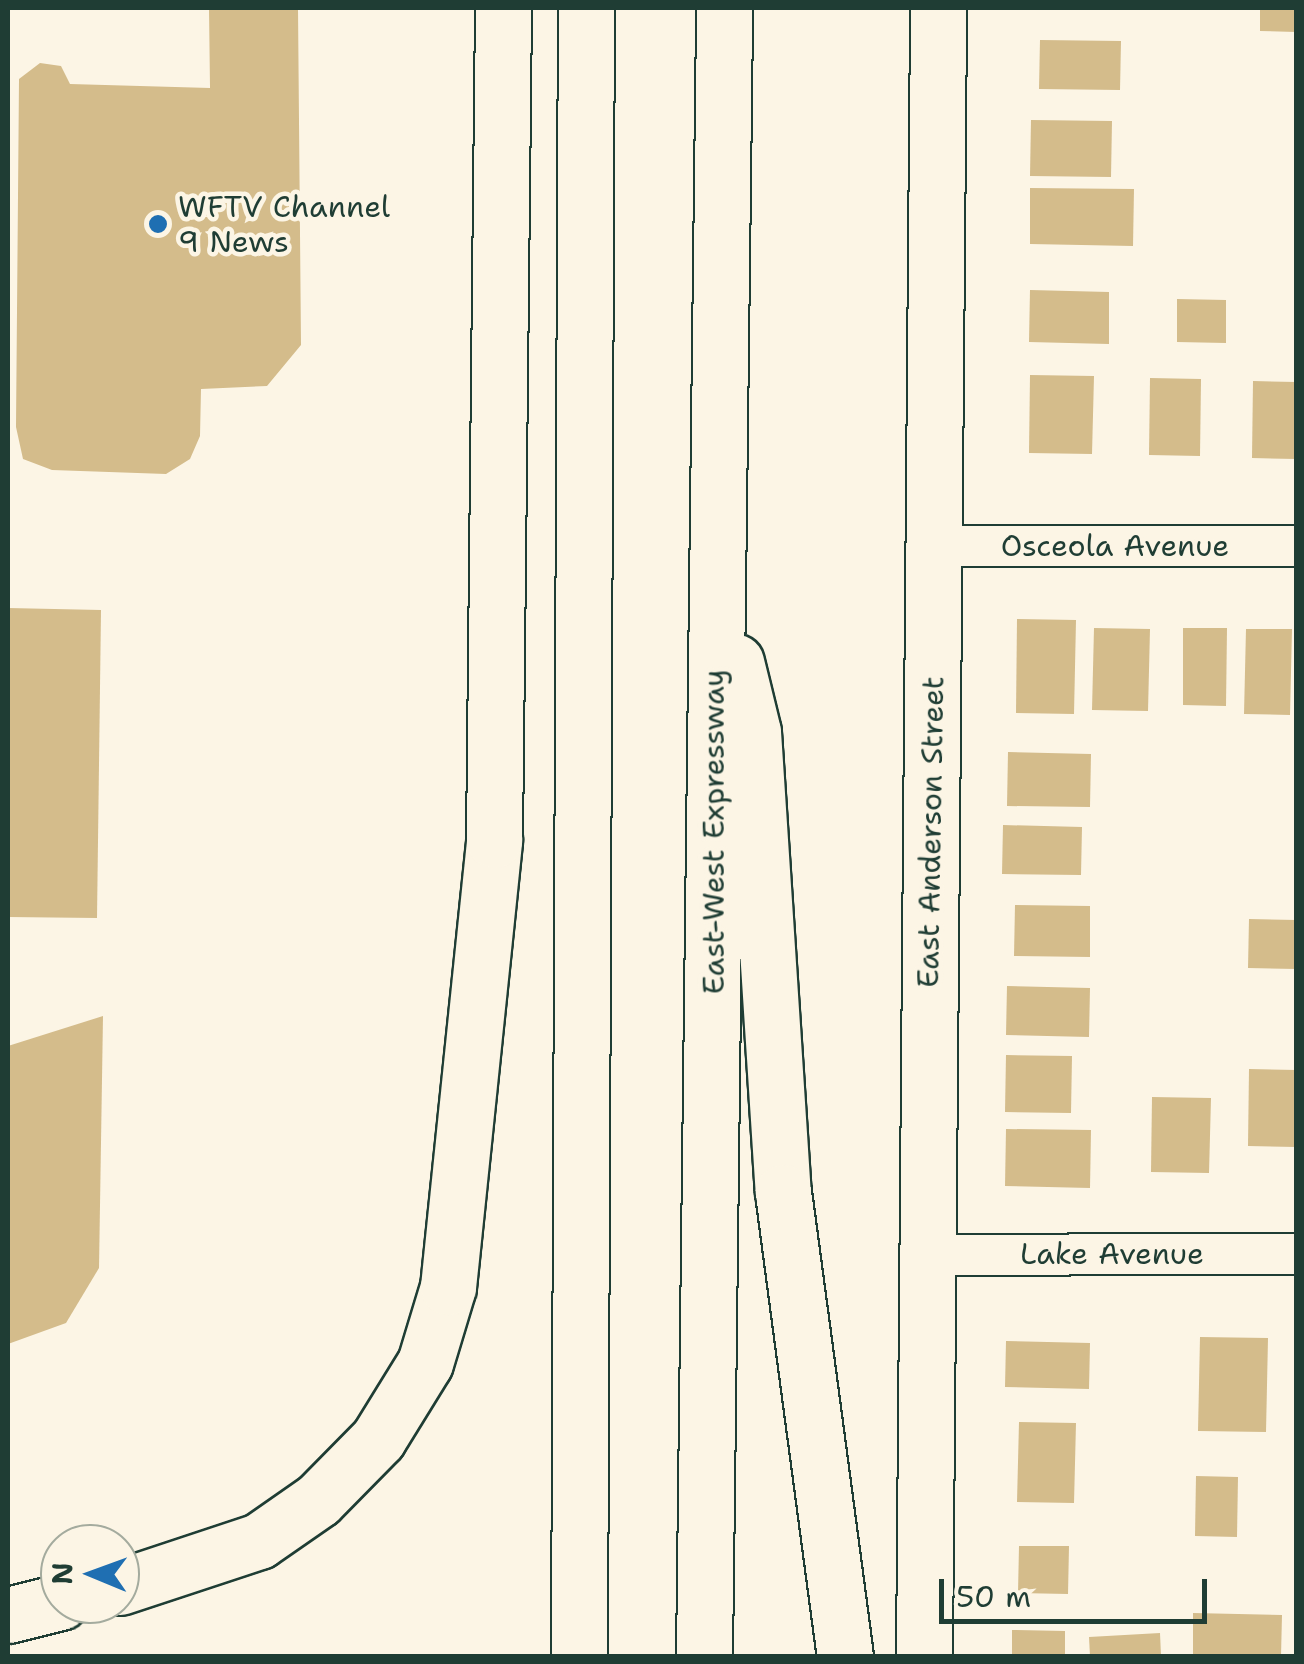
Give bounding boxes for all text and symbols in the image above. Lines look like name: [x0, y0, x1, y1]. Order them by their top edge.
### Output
place label: WFTV Channel 9 News: [178, 189, 390, 260]
marker: WFTV Channel 9 News: [147, 213, 169, 235]
street label: Osceola Avenue: [1001, 528, 1229, 564]
street label: East-West Expressway: [696, 670, 732, 994]
street label: East Anderson Street: [910, 676, 952, 988]
street label: Lake Avenue: [1020, 1236, 1204, 1272]
north arrow: [40, 1524, 140, 1624]
scale bar: [944, 1559, 1212, 1621]
text: N: [43, 1562, 81, 1585]
text: 50 m: [956, 1576, 1031, 1617]

